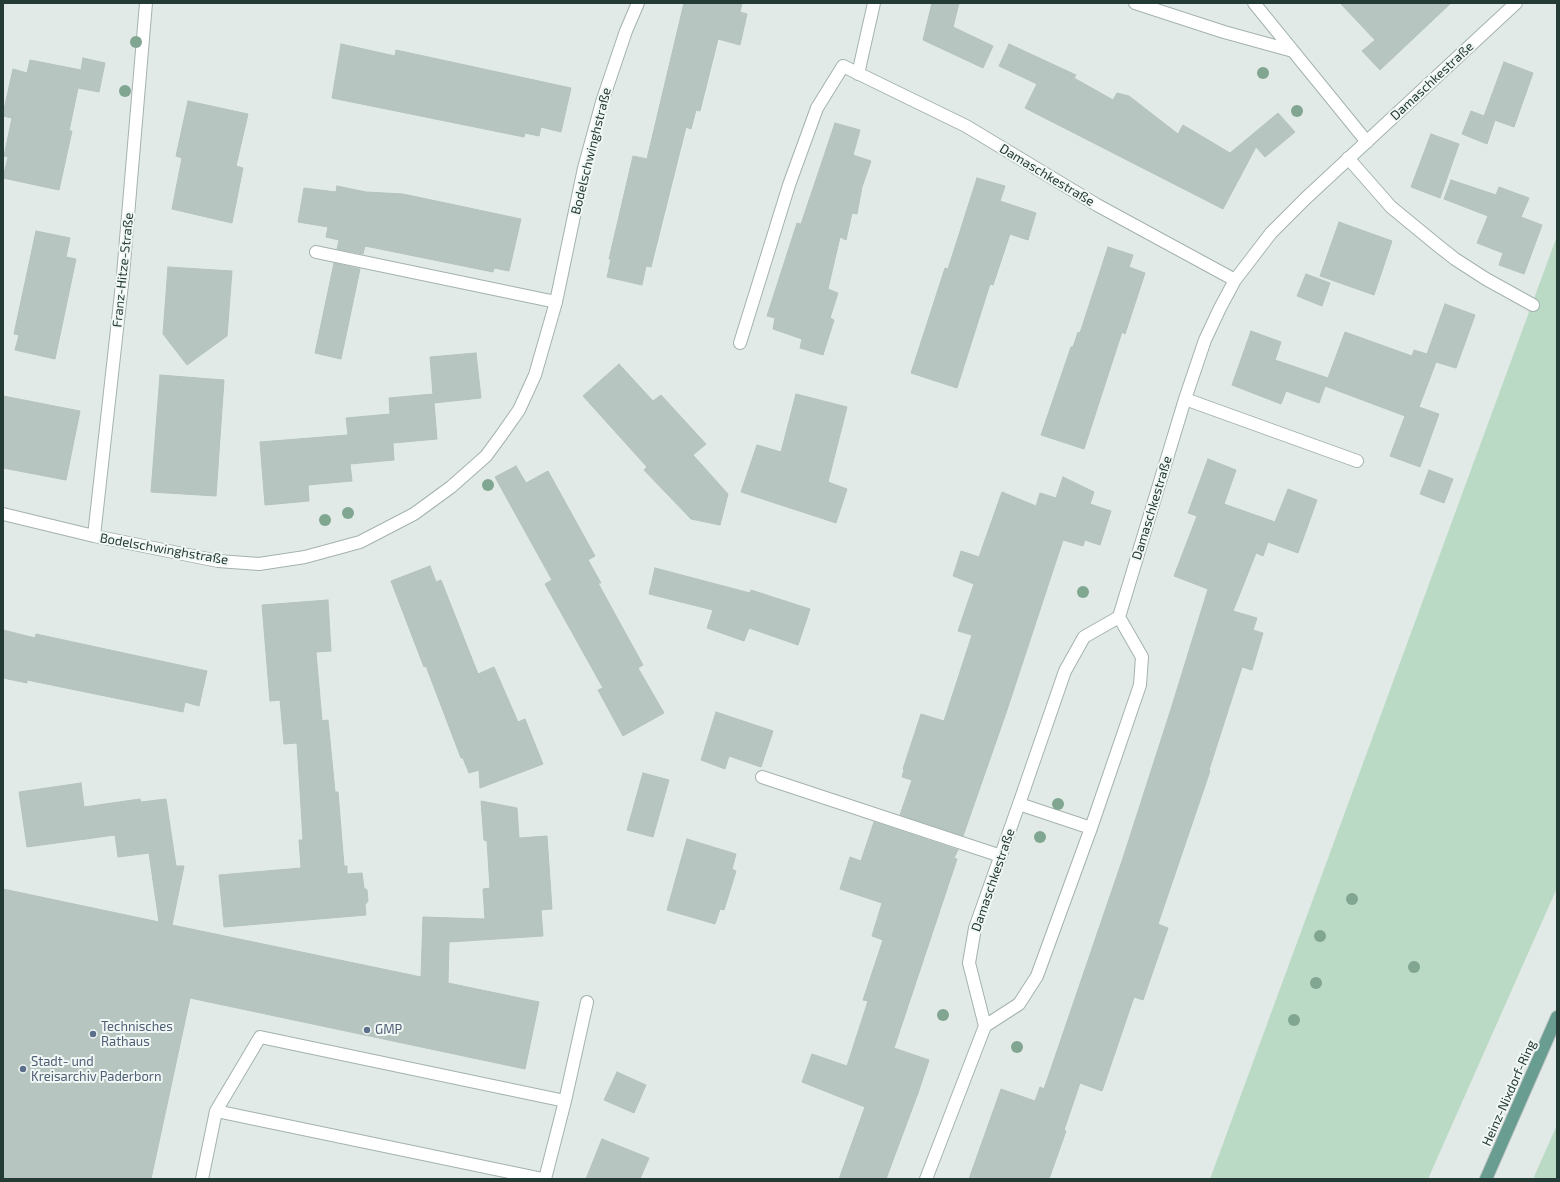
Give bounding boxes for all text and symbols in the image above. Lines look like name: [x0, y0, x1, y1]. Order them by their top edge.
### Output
street label: Damaschkestraße: [1387, 39, 1477, 123]
street label: Bodelschwinghstraße: [568, 86, 614, 216]
street label: Damaschkestraße: [997, 141, 1097, 209]
street label: Franz-Hitze-Straße: [109, 212, 137, 328]
street label: Damaschkestraße: [1129, 454, 1175, 562]
street label: Bodelschwinghstraße: [99, 530, 229, 568]
street label: Damaschkestraße: [968, 826, 1018, 934]
place label: Technisches Rathaus: [101, 1019, 173, 1050]
place label: GMP: [375, 1022, 402, 1038]
marker: GMP: [362, 1025, 372, 1035]
marker: Technisches Rathaus: [88, 1029, 98, 1039]
street label: Heinz-Nixdorf-Ring: [1479, 1038, 1539, 1148]
place label: Stadt- und Kreisarchiv Paderborn: [31, 1054, 162, 1085]
marker: Stadt- und Kreisarchiv Paderborn: [18, 1064, 28, 1074]

